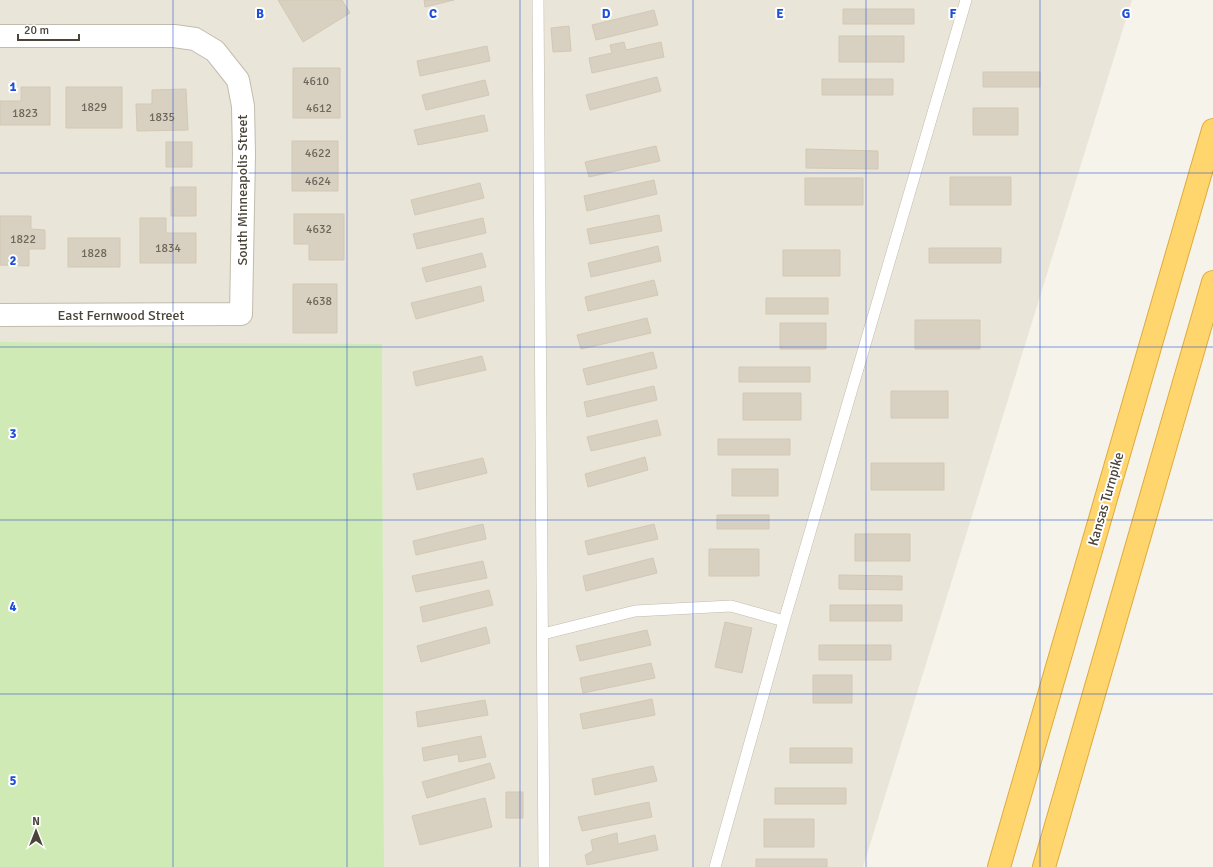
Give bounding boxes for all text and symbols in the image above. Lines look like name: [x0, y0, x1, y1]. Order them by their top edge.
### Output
text: B: [256, 6, 264, 22]
text: C: [429, 6, 437, 22]
text: D: [602, 6, 611, 22]
text: E: [776, 6, 784, 22]
text: F: [950, 6, 957, 22]
text: G: [1122, 6, 1130, 22]
scale bar: [18, 16, 79, 42]
text: 20 m: [24, 23, 49, 38]
house number: 4610: [303, 74, 329, 89]
text: 1: [9, 79, 17, 95]
house number: 1829: [81, 100, 107, 115]
house number: 4612: [306, 101, 332, 116]
house number: 1823: [12, 106, 38, 121]
house number: 1835: [149, 110, 175, 125]
street label: South Minneapolis Street: [234, 114, 251, 266]
house number: 4622: [305, 146, 331, 161]
house number: 4624: [305, 174, 331, 189]
house number: 4632: [306, 222, 332, 237]
house number: 1822: [10, 232, 36, 247]
house number: 1834: [155, 241, 181, 256]
house number: 1828: [81, 246, 107, 261]
text: 2: [9, 253, 17, 269]
house number: 4638: [306, 294, 332, 309]
street label: East Fernwood Street: [58, 307, 185, 324]
text: 3: [9, 426, 17, 442]
street label: Kansas Turnpike: [1085, 450, 1127, 548]
text: 4: [9, 599, 17, 615]
text: 5: [9, 773, 17, 789]
north arrow: [16, 811, 56, 851]
text: N: [32, 815, 40, 828]

